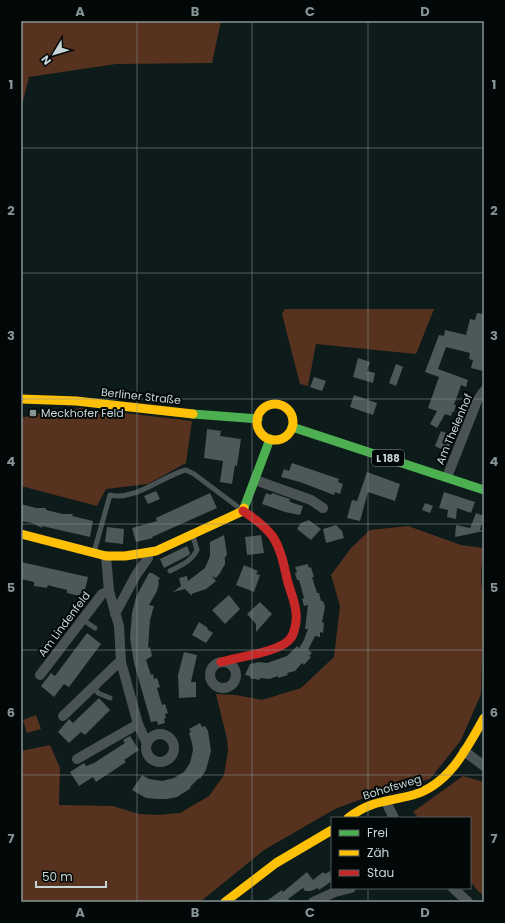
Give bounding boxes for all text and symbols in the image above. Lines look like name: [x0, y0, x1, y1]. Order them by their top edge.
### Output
text: A: [75, 2, 85, 21]
text: B: [191, 2, 200, 21]
text: C: [305, 2, 315, 21]
text: D: [420, 2, 430, 21]
north arrow: [34, 34, 74, 74]
text: N: [37, 52, 55, 68]
text: 1: [9, 75, 13, 94]
text: 1: [492, 75, 496, 94]
text: 2: [7, 201, 15, 220]
text: 2: [490, 201, 498, 220]
text: 3: [7, 326, 15, 345]
text: 3: [490, 326, 498, 345]
street label: Berliner Straße: [100, 384, 182, 408]
street label: Am Thelenhof: [432, 391, 476, 467]
place label: Meckhofer Feld: [41, 405, 124, 421]
marker: Meckhofer Feld: [28, 408, 38, 418]
road number: L 188: [372, 450, 404, 466]
text: 4: [7, 452, 16, 471]
text: 4: [490, 452, 499, 471]
text: 5: [7, 578, 15, 597]
text: 5: [490, 578, 498, 597]
street label: Am Lindenfeld: [34, 588, 94, 660]
text: 6: [7, 703, 15, 722]
text: 6: [490, 703, 498, 722]
street label: Bohofsweg: [361, 771, 423, 803]
legend: [331, 817, 471, 889]
text: Frei: [367, 824, 388, 841]
text: 7: [8, 829, 15, 848]
text: 7: [491, 829, 498, 848]
text: Zäh: [367, 844, 389, 861]
scale bar: [36, 863, 106, 889]
text: Stau: [367, 864, 394, 881]
text: 50 m: [42, 868, 73, 885]
text: A: [75, 903, 85, 922]
text: B: [191, 903, 200, 922]
text: C: [305, 903, 315, 922]
text: D: [420, 903, 430, 922]

